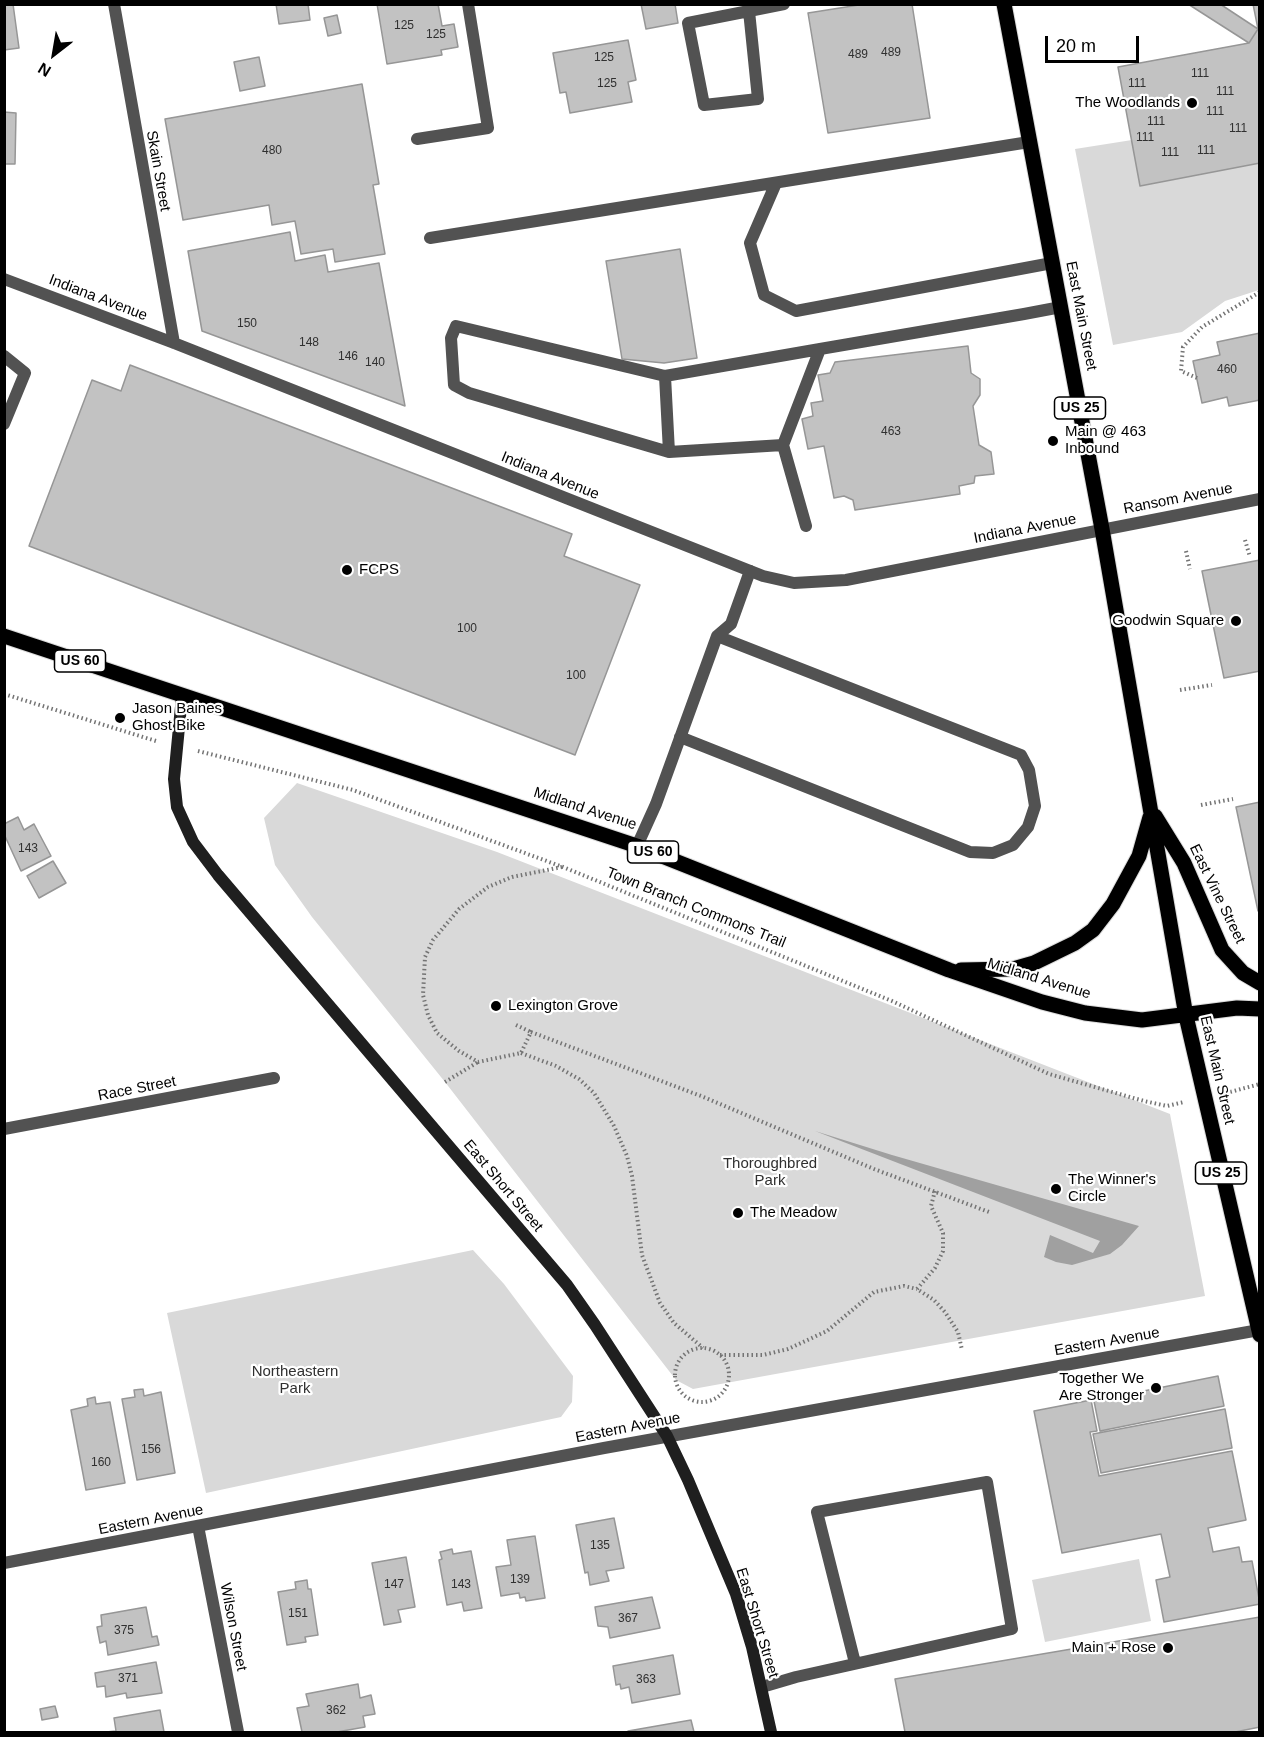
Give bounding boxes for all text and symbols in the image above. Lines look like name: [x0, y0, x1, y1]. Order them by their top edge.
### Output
house number: 125: [394, 19, 414, 33]
north arrow: [24, 24, 84, 84]
scale bar: [1048, 24, 1142, 62]
house number: 125: [426, 28, 446, 42]
text: 20 m: [1056, 36, 1096, 56]
house number: 489: [881, 46, 901, 60]
house number: 489: [848, 48, 868, 62]
house number: 125: [594, 51, 614, 65]
text: N: [35, 60, 54, 80]
house number: 111: [1191, 67, 1209, 81]
house number: 125: [597, 77, 617, 91]
house number: 111: [1128, 77, 1146, 91]
house number: 111: [1216, 85, 1234, 99]
place label: The Woodlands: [1075, 94, 1180, 112]
marker: The Woodlands: [1185, 96, 1199, 110]
house number: 111: [1206, 105, 1224, 119]
house number: 111: [1147, 115, 1165, 129]
house number: 111: [1229, 122, 1247, 136]
street label: Skain Street: [142, 129, 174, 213]
house number: 111: [1136, 131, 1154, 145]
house number: 480: [262, 144, 282, 158]
house number: 111: [1197, 144, 1215, 158]
house number: 111: [1161, 146, 1179, 160]
street label: East Main Street: [1062, 260, 1100, 372]
street label: Indiana Avenue: [46, 271, 150, 325]
house number: 150: [237, 317, 257, 331]
house number: 148: [299, 336, 319, 350]
house number: 146: [338, 350, 358, 364]
house number: 140: [365, 356, 385, 370]
house number: 460: [1217, 363, 1237, 377]
road number: US 25: [1054, 397, 1106, 419]
place label: Main @ 463 Inbound: [1065, 423, 1146, 458]
house number: 463: [881, 425, 901, 439]
marker: Main @ 463 Inbound: [1046, 434, 1060, 448]
street label: Indiana Avenue: [498, 448, 602, 504]
street label: Ransom Avenue: [1122, 480, 1234, 518]
street label: Indiana Avenue: [972, 510, 1078, 548]
place label: FCPS: [359, 561, 399, 579]
marker: FCPS: [340, 563, 354, 577]
place label: Goodwin Square: [1112, 612, 1224, 630]
marker: Goodwin Square: [1229, 614, 1243, 628]
house number: 100: [457, 622, 477, 636]
road number: US 60: [54, 650, 106, 672]
house number: 100: [566, 669, 586, 683]
place label: Jason Baines Ghost Bike: [132, 700, 222, 735]
marker: Jason Baines Ghost Bike: [113, 711, 127, 725]
street label: Midland Avenue: [531, 784, 639, 834]
road number: US 60: [628, 841, 678, 863]
street label: East Vine Street: [1185, 841, 1249, 947]
house number: 143: [18, 842, 38, 856]
street label: Town Branch Commons Trail: [604, 864, 788, 952]
street label: Midland Avenue: [985, 955, 1093, 1003]
place label: Lexington Grove: [508, 997, 618, 1015]
marker: Lexington Grove: [489, 999, 503, 1013]
street label: East Main Street: [1196, 1014, 1238, 1126]
street label: Race Street: [96, 1073, 178, 1105]
street label: East Short Street: [459, 1136, 547, 1236]
park label: Thoroughbred Park: [723, 1155, 817, 1190]
road number: US 25: [1196, 1162, 1246, 1184]
place label: The Winner's Circle: [1068, 1171, 1156, 1206]
marker: The Winner's Circle: [1049, 1182, 1063, 1196]
place label: The Meadow: [750, 1204, 837, 1222]
marker: The Meadow: [731, 1206, 745, 1220]
street label: Eastern Avenue: [1053, 1324, 1161, 1360]
park label: Northeastern Park: [252, 1363, 338, 1398]
place label: Together We Are Stronger: [1059, 1370, 1144, 1405]
marker: Together We Are Stronger: [1149, 1381, 1163, 1395]
street label: Eastern Avenue: [574, 1409, 682, 1447]
house number: 156: [141, 1443, 161, 1457]
house number: 160: [91, 1456, 111, 1470]
street label: Eastern Avenue: [97, 1501, 205, 1539]
house number: 135: [590, 1539, 610, 1553]
street label: East Short Street: [732, 1566, 782, 1680]
house number: 139: [510, 1573, 530, 1587]
house number: 147: [384, 1578, 404, 1592]
house number: 143: [451, 1578, 471, 1592]
street label: Wilson Street: [216, 1582, 250, 1672]
house number: 151: [288, 1607, 308, 1621]
house number: 367: [618, 1612, 638, 1626]
house number: 375: [114, 1624, 134, 1638]
place label: Main + Rose: [1071, 1639, 1156, 1657]
marker: Main + Rose: [1161, 1641, 1175, 1655]
house number: 371: [118, 1672, 138, 1686]
house number: 363: [636, 1673, 656, 1687]
house number: 362: [326, 1704, 346, 1718]

